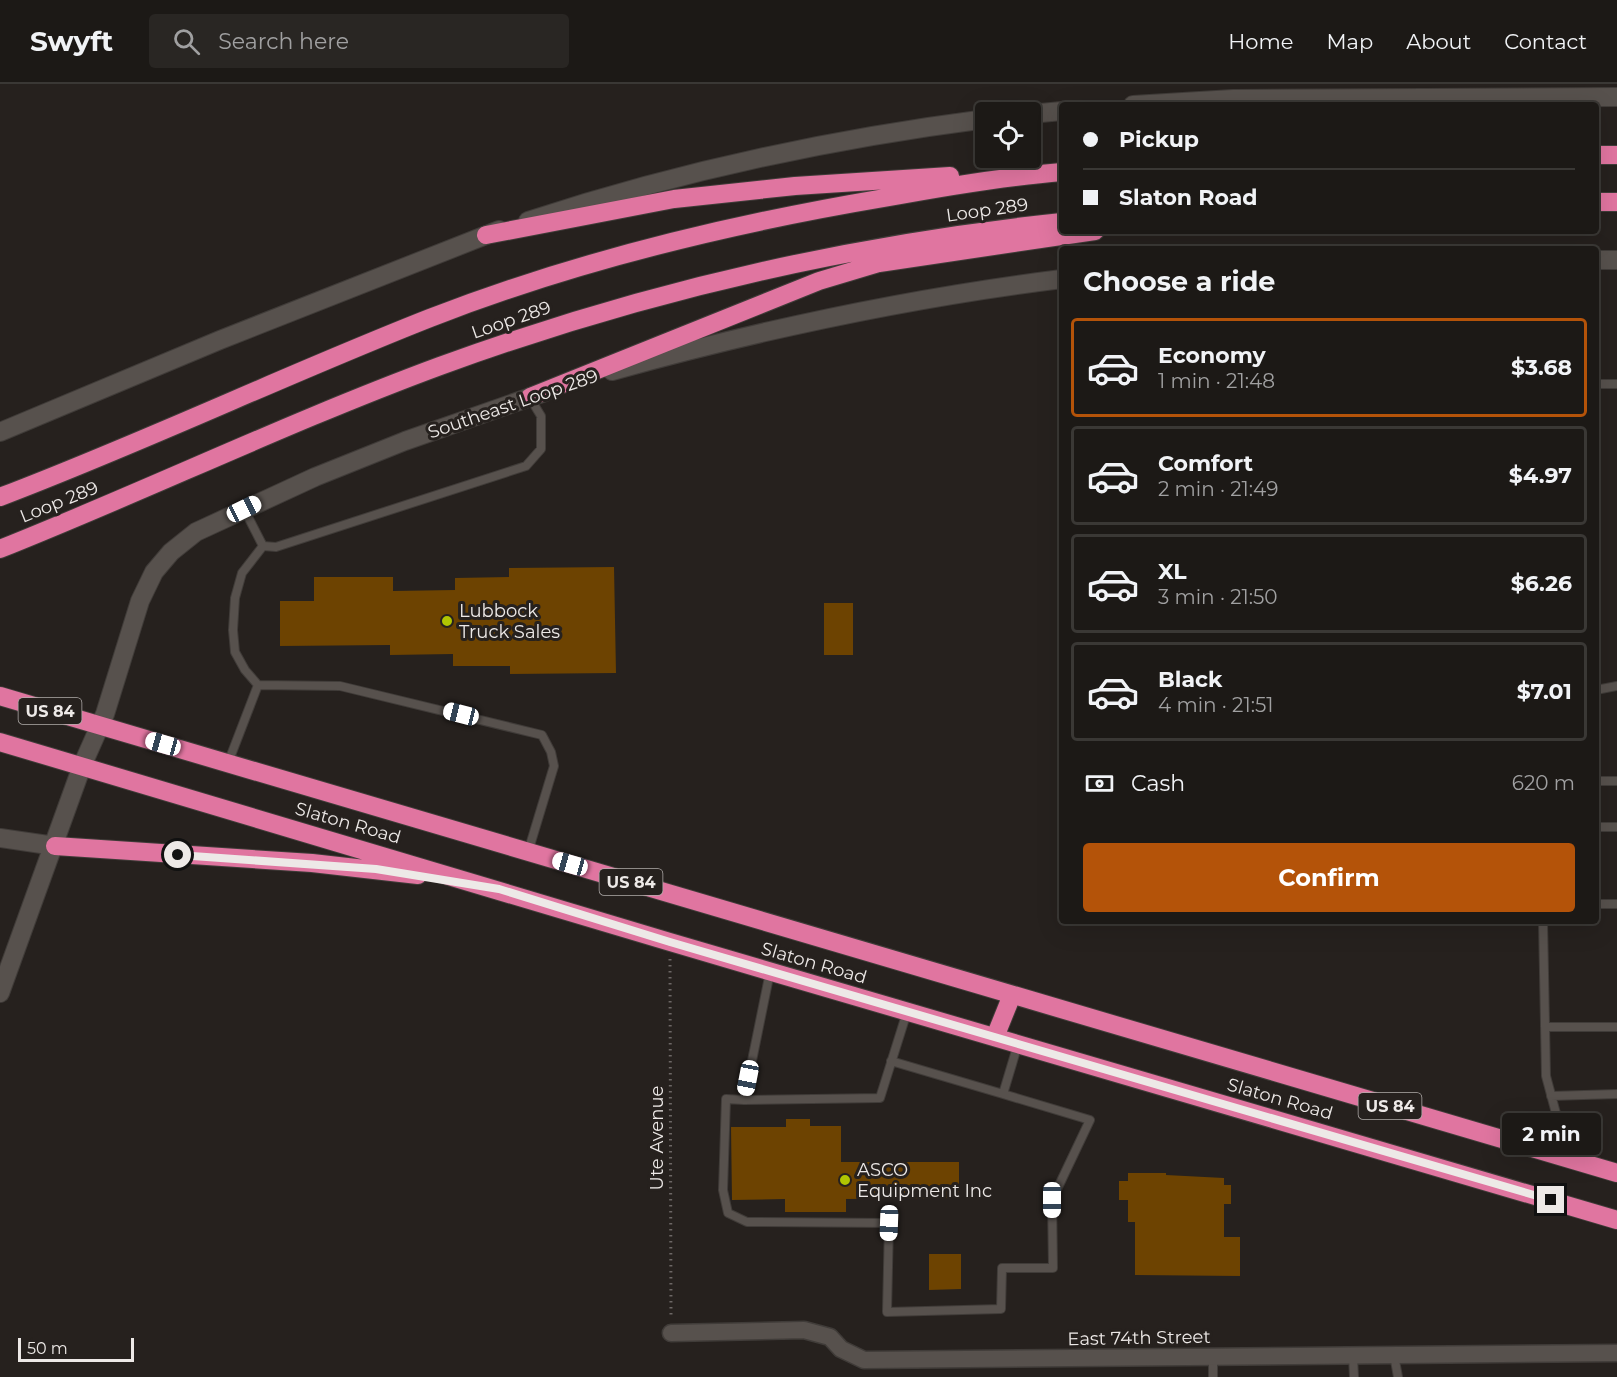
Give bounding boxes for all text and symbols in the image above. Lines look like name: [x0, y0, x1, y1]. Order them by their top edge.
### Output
search box: [149, 14, 569, 68]
text: Swyft: [30, 24, 113, 58]
icon: search: [170, 25, 203, 58]
text: Search here: [218, 28, 349, 55]
text: Home: [1228, 29, 1293, 54]
text: Map: [1326, 29, 1373, 54]
text: About: [1406, 29, 1471, 54]
text: Contact: [1504, 29, 1587, 54]
map controls: [975, 102, 1041, 168]
button: locate: [975, 102, 1041, 168]
text: Pickup: [1119, 126, 1199, 153]
text: Slaton Road: [1119, 184, 1258, 211]
street label: Loop 289: [945, 193, 1029, 227]
text: Choose a ride: [1083, 265, 1275, 298]
street label: Loop 289: [468, 296, 554, 344]
icon: car: [1086, 341, 1140, 395]
text: Economy: [1158, 342, 1266, 369]
text: $3.68: [1511, 354, 1572, 381]
street label: Southeast Loop 289: [425, 365, 601, 443]
text: 1 min · 21:48: [1158, 369, 1275, 393]
icon: car: [1086, 449, 1140, 503]
text: Comfort: [1158, 450, 1253, 477]
text: $4.97: [1509, 462, 1572, 489]
street label: Loop 289: [17, 476, 101, 528]
text: 2 min · 21:49: [1158, 477, 1278, 501]
car: [224, 493, 264, 525]
icon: car: [1086, 557, 1140, 611]
text: XL: [1158, 558, 1187, 585]
text: $6.26: [1511, 570, 1572, 597]
text: 3 min · 21:50: [1158, 585, 1278, 609]
place label: Lubbock Truck Sales: [459, 600, 560, 643]
marker: Lubbock Truck Sales: [440, 614, 454, 628]
icon: car: [1086, 665, 1140, 719]
text: Black: [1158, 666, 1222, 693]
text: $7.01: [1517, 678, 1572, 705]
text: 4 min · 21:51: [1158, 693, 1273, 717]
road number: US 84: [19, 698, 82, 724]
car: [441, 701, 481, 727]
car: [143, 730, 183, 758]
icon: cash: [1083, 767, 1116, 800]
text: Cash: [1131, 770, 1185, 797]
text: 620 m: [1512, 771, 1575, 795]
street label: Slaton Road: [293, 797, 403, 849]
route start: [164, 841, 191, 868]
button: Confirm: [1083, 843, 1575, 912]
car: [550, 850, 590, 878]
road number: US 84: [600, 869, 662, 895]
street label: Slaton Road: [759, 937, 869, 989]
car: [736, 1059, 760, 1097]
street label: Slaton Road: [1225, 1073, 1335, 1125]
street label: Ute Avenue: [646, 1086, 668, 1190]
road number: US 84: [1358, 1093, 1422, 1119]
callout: 2 min: [1502, 1113, 1600, 1155]
text: 2 min: [1522, 1122, 1581, 1146]
place label: ASCO Equipment Inc: [857, 1159, 992, 1202]
marker: ASCO Equipment Inc: [838, 1173, 852, 1187]
car: [1043, 1182, 1061, 1218]
route end: [1537, 1186, 1564, 1213]
car: [879, 1205, 899, 1241]
street label: East 74th Street: [1067, 1326, 1211, 1350]
scale bar: [18, 1335, 134, 1362]
text: 50 m: [27, 1339, 68, 1358]

